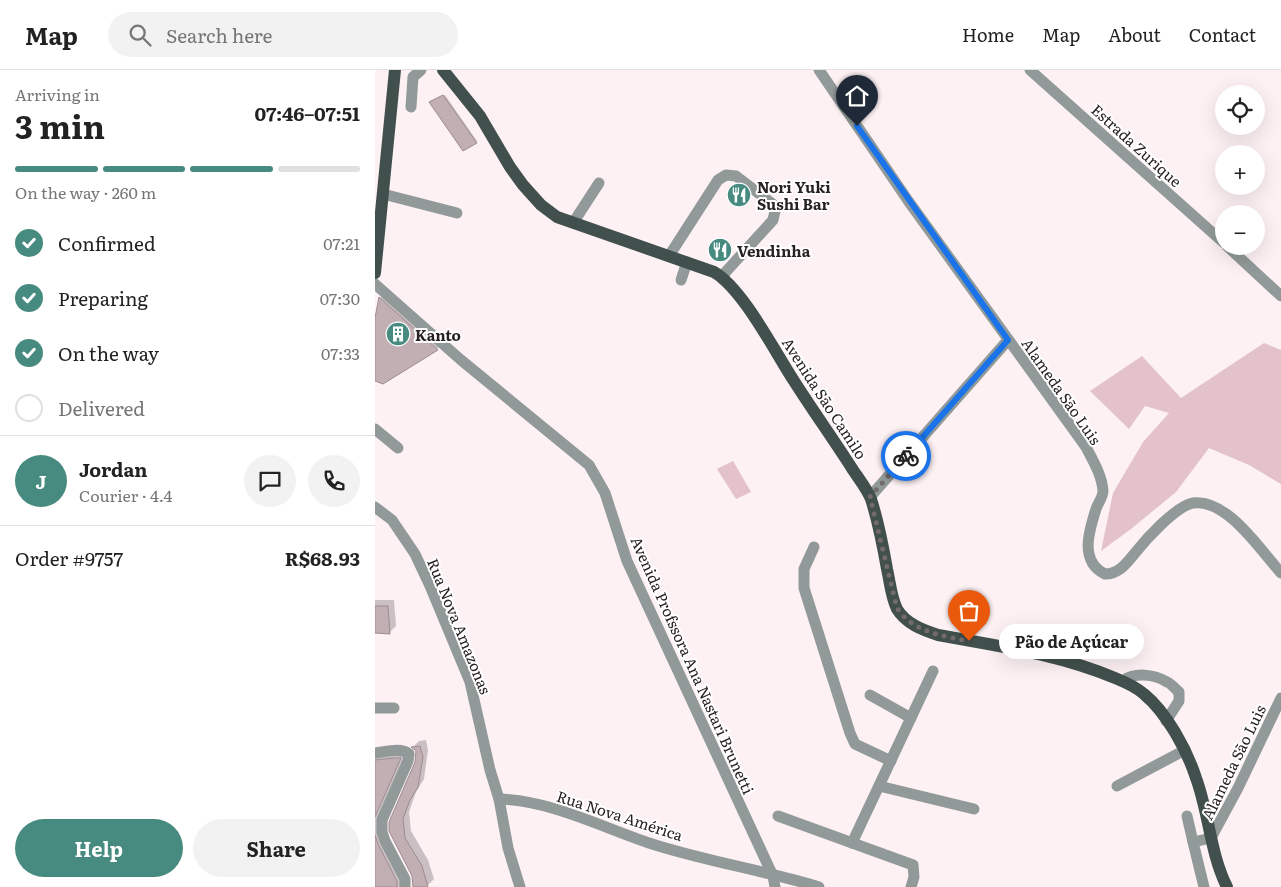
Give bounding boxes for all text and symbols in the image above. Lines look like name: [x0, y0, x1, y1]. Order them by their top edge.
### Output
search box: [108, 12, 458, 57]
text: Map: [25, 17, 78, 52]
icon: search: [126, 21, 154, 49]
text: Search here: [166, 21, 272, 49]
text: Home: [962, 21, 1014, 48]
text: Map: [1042, 21, 1080, 48]
text: About: [1108, 21, 1161, 48]
text: Contact: [1189, 21, 1256, 48]
pin: [836, 75, 878, 126]
text: Arriving in: [15, 82, 100, 106]
icon: home: [843, 82, 871, 110]
map controls: [1215, 85, 1265, 255]
button: locate: [1215, 85, 1265, 135]
street label: Estrada Zurique: [1087, 98, 1187, 192]
text: 07:46–07:51: [254, 99, 360, 127]
text: 3 min: [15, 101, 105, 149]
button: +: [1215, 145, 1265, 195]
place label: Nori Yuki Sushi Bar: [757, 175, 831, 215]
text: On the way · 260 m: [15, 180, 156, 204]
restaurant icon: Nori Yuki Sushi Bar: [726, 182, 752, 208]
button: −: [1215, 205, 1265, 255]
icon: check: [15, 229, 43, 257]
text: Confirmed: [58, 229, 156, 257]
text: 07:21: [323, 231, 360, 255]
restaurant icon: Vendinha: [707, 237, 733, 263]
place label: Vendinha: [737, 239, 811, 262]
icon: check: [15, 284, 43, 312]
text: Preparing: [58, 284, 148, 312]
text: 07:30: [320, 286, 360, 310]
building icon: Kanto: [385, 321, 411, 347]
place label: Kanto: [415, 323, 461, 346]
street label: Avenida São Camilo: [777, 333, 873, 464]
street label: Alameda São Luis: [1017, 333, 1108, 449]
icon: check: [15, 339, 43, 367]
text: On the way: [58, 339, 159, 367]
text: 07:33: [321, 341, 360, 365]
text: Delivered: [58, 394, 145, 422]
courier: [881, 431, 931, 481]
icon: bike: [892, 442, 920, 470]
text: Jordan: [79, 455, 148, 483]
button: chat: [244, 455, 296, 507]
button: phone: [308, 455, 360, 507]
text: J: [36, 467, 46, 495]
text: Courier · 4.4: [79, 483, 172, 507]
street label: Avenida Profssora Ana Nastari Brunetti: [626, 532, 760, 798]
text: Order #9757: [15, 544, 123, 572]
text: R$68.93: [285, 544, 360, 572]
street label: Rua Nova Amazonas: [422, 555, 498, 698]
pin: [948, 590, 990, 641]
icon: bag: [955, 597, 983, 625]
callout: Pão de Açúcar: [999, 624, 1144, 658]
text: Pão de Açúcar: [1015, 629, 1128, 653]
street label: Alameda São Luis: [1195, 700, 1271, 824]
street label: Rua Nova América: [554, 784, 687, 847]
button: Help: [15, 819, 183, 877]
button: Share: [193, 819, 360, 877]

